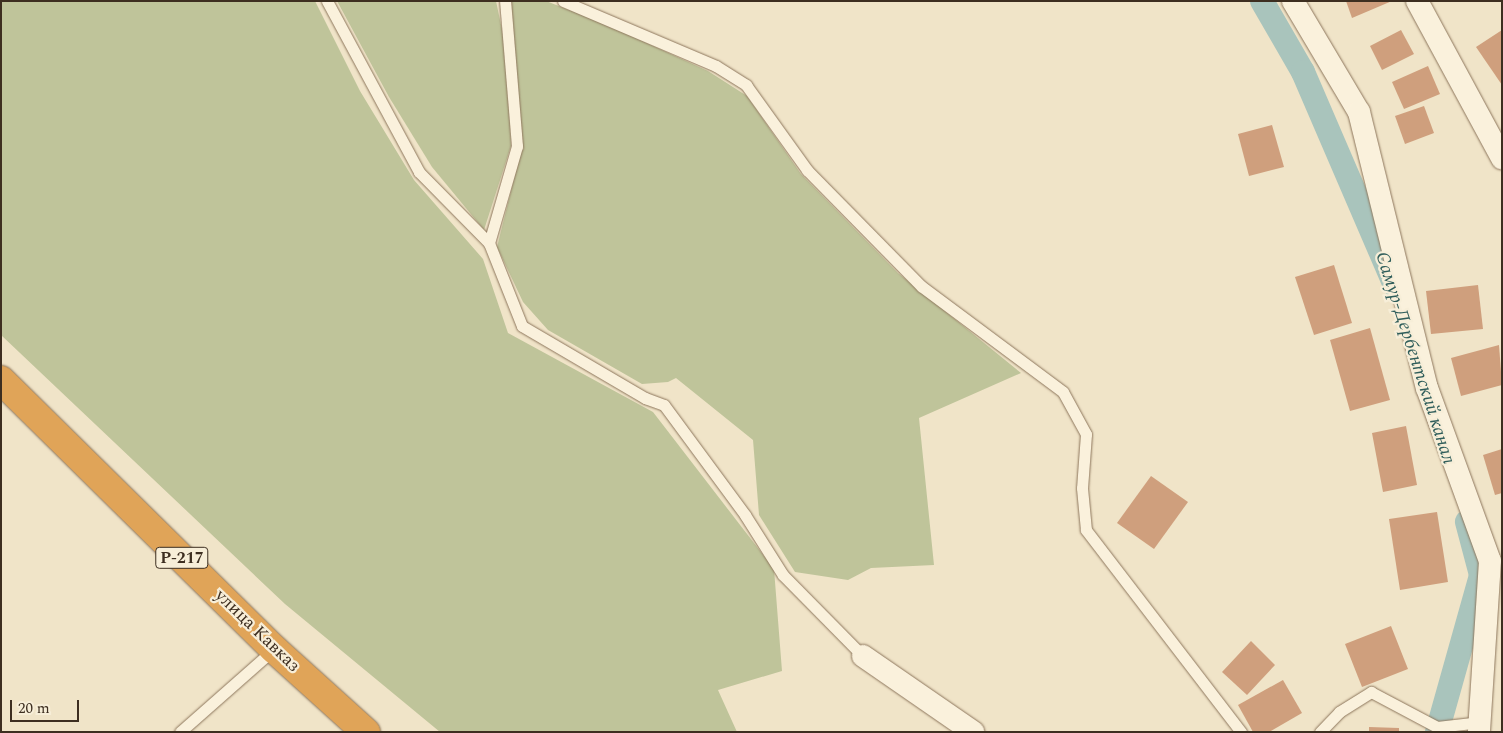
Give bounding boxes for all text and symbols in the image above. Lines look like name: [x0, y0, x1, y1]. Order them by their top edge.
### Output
water label: Самур-Дербентский канал: [1370, 249, 1460, 467]
road number: Р-217: [154, 544, 210, 572]
street label: улица Кавказ: [210, 585, 304, 677]
scale bar: [12, 690, 81, 722]
text: 20 m: [18, 697, 50, 720]

